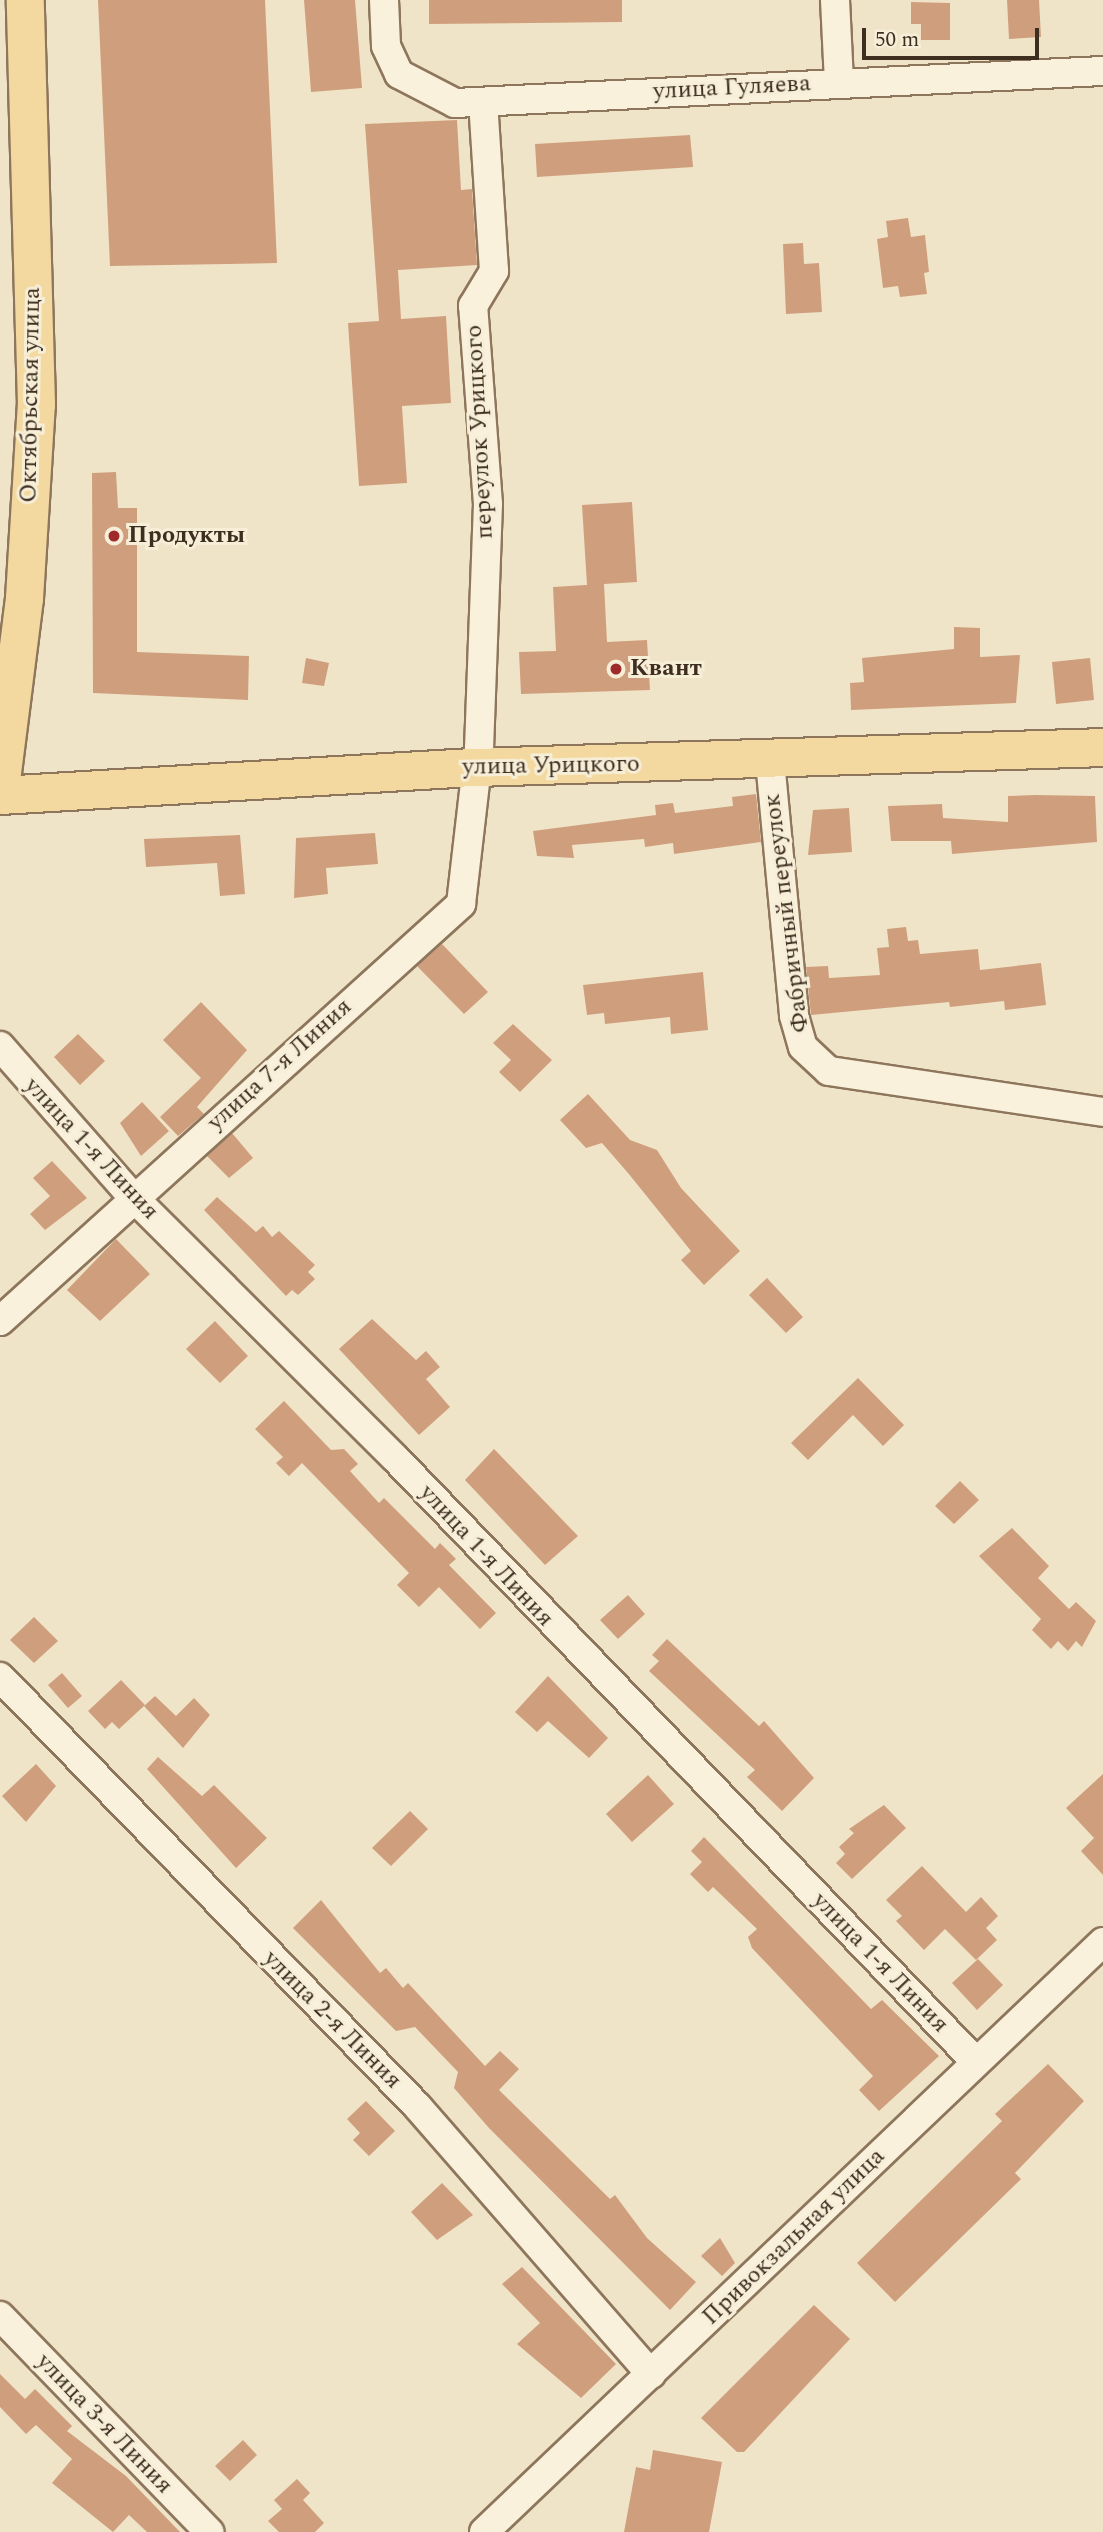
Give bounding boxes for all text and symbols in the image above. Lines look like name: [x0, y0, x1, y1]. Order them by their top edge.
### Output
scale bar: [865, 14, 1042, 58]
text: 50 m: [875, 24, 919, 56]
street label: улица Гуляева: [652, 69, 812, 107]
street label: Октябрьская улица: [15, 287, 47, 503]
street label: переулок Урицкого: [460, 324, 500, 540]
place label: Продукты: [128, 522, 245, 550]
marker: Продукты: [106, 528, 122, 544]
place label: Квант: [630, 655, 702, 683]
marker: Квант: [608, 661, 624, 677]
street label: улица Урицкого: [462, 750, 640, 782]
street label: Фабричный переулок: [758, 792, 816, 1034]
street label: улица 7-я Линия: [202, 993, 358, 1137]
street label: улица 1-я Линия: [18, 1072, 164, 1226]
street label: улица 1-я Линия: [413, 1479, 559, 1633]
street label: улица 1-я Линия: [806, 1887, 954, 2039]
street label: улица 2-я Линия: [257, 1945, 407, 2095]
street label: Привокзальная улица: [697, 2142, 891, 2332]
street label: улица 3-я Линия: [30, 2348, 178, 2500]

